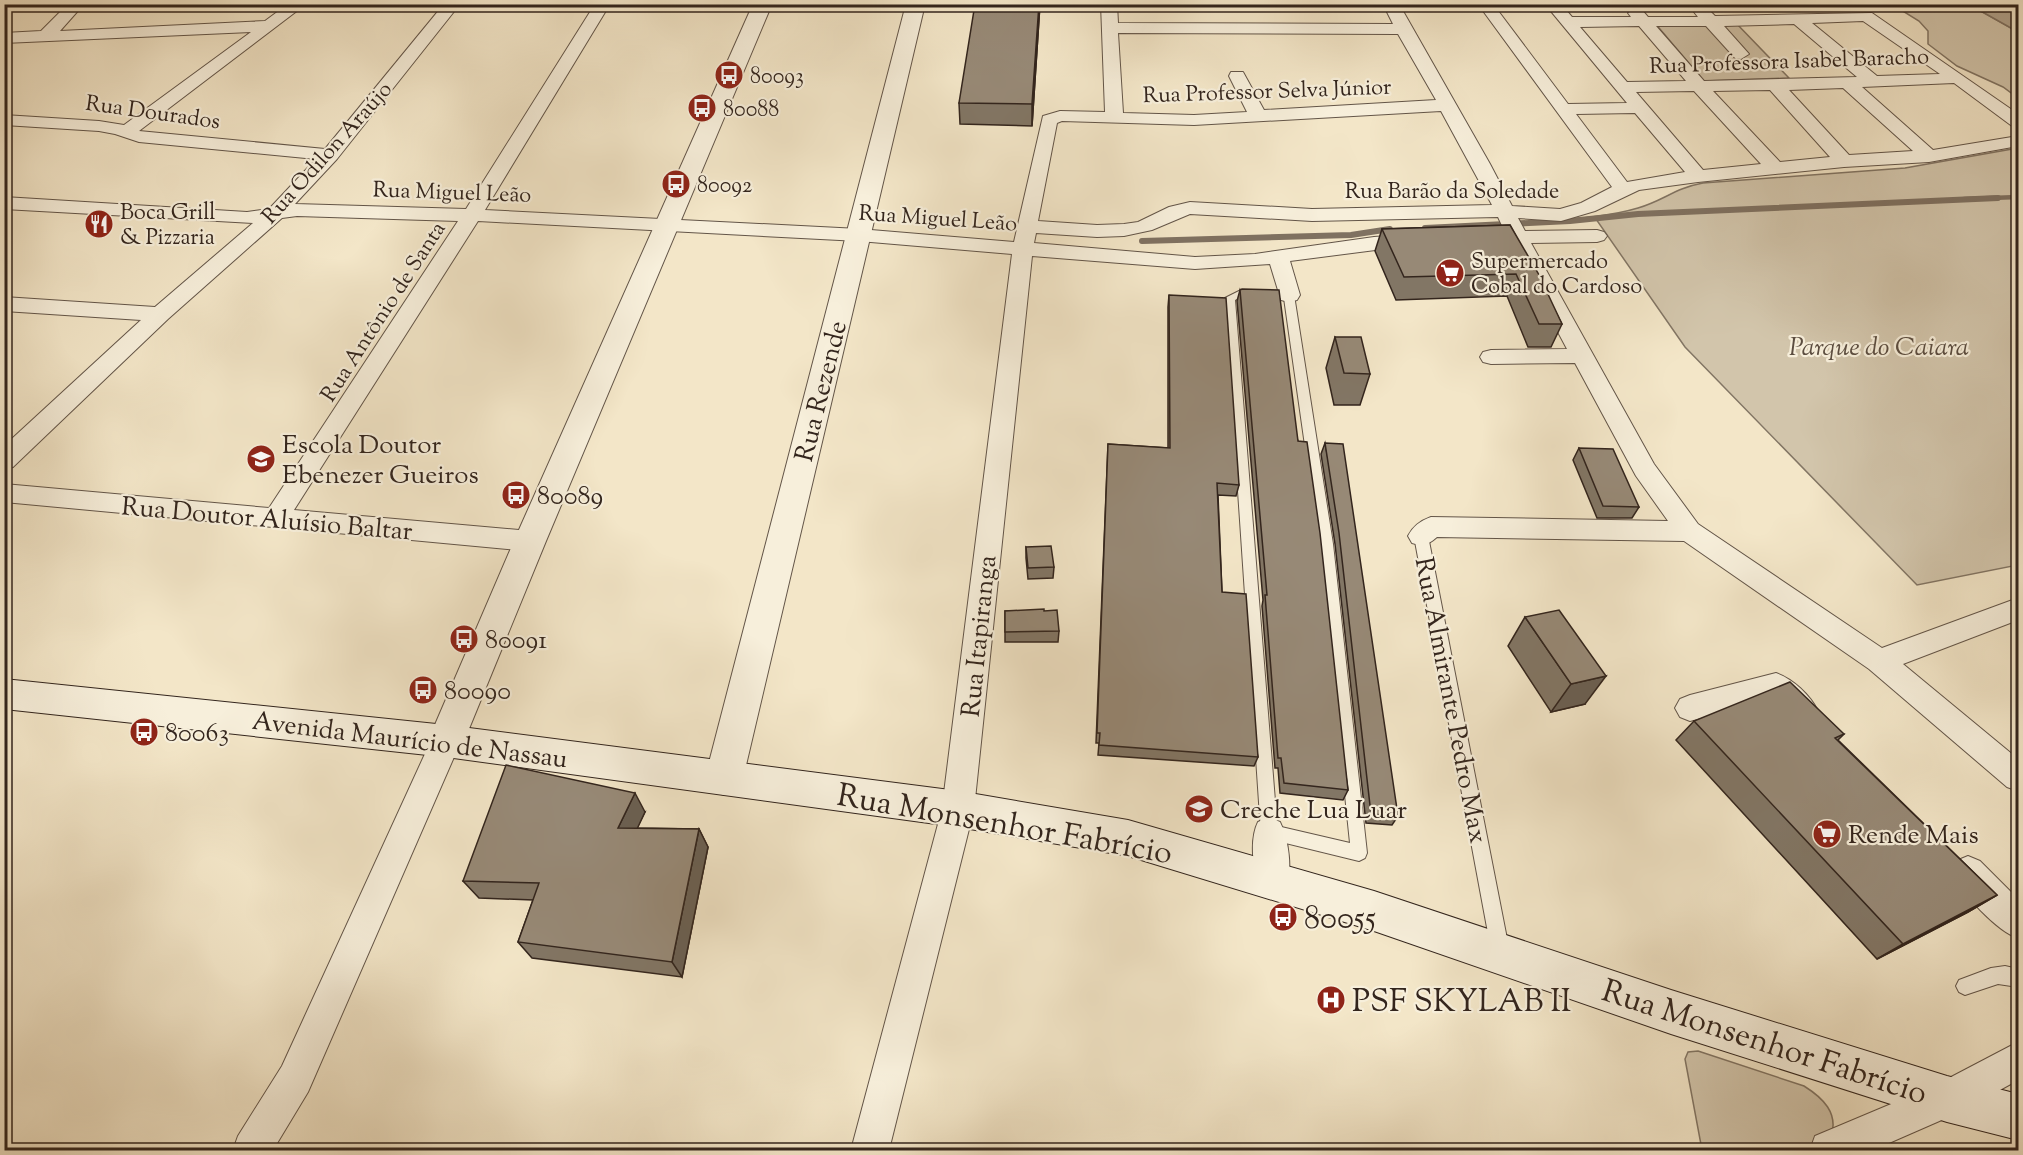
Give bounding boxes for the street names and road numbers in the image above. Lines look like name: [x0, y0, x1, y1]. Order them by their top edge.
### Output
street label: Rua Professora Isabel Baracho: [1649, 42, 1930, 84]
street label: Rua Professor Selva Júnior: [1142, 73, 1392, 113]
street label: Rua Odilon Araújo: [255, 76, 401, 232]
street label: Rua Dourados: [83, 89, 222, 139]
street label: Rua Miguel Leão: [372, 175, 532, 213]
street label: Rua Barão da Soledade: [1345, 177, 1559, 209]
street label: Rua Miguel Leão: [857, 198, 1018, 241]
street label: Rua Antônio de Santa: [314, 216, 455, 409]
street label: Rua Rezende: [787, 317, 858, 466]
street label: Rua Doutor Aluísio Baltar: [120, 489, 414, 552]
street label: Rua Itapiranga: [954, 553, 1007, 719]
street label: Rua Almirante Pedro Max: [1404, 554, 1495, 847]
street label: Avenida Maurício de Nassau: [250, 704, 570, 779]
street label: Rua Monsenhor Fabrício: [833, 774, 1176, 878]
street label: Rua Monsenhor Fabrício: [1595, 970, 1933, 1118]

